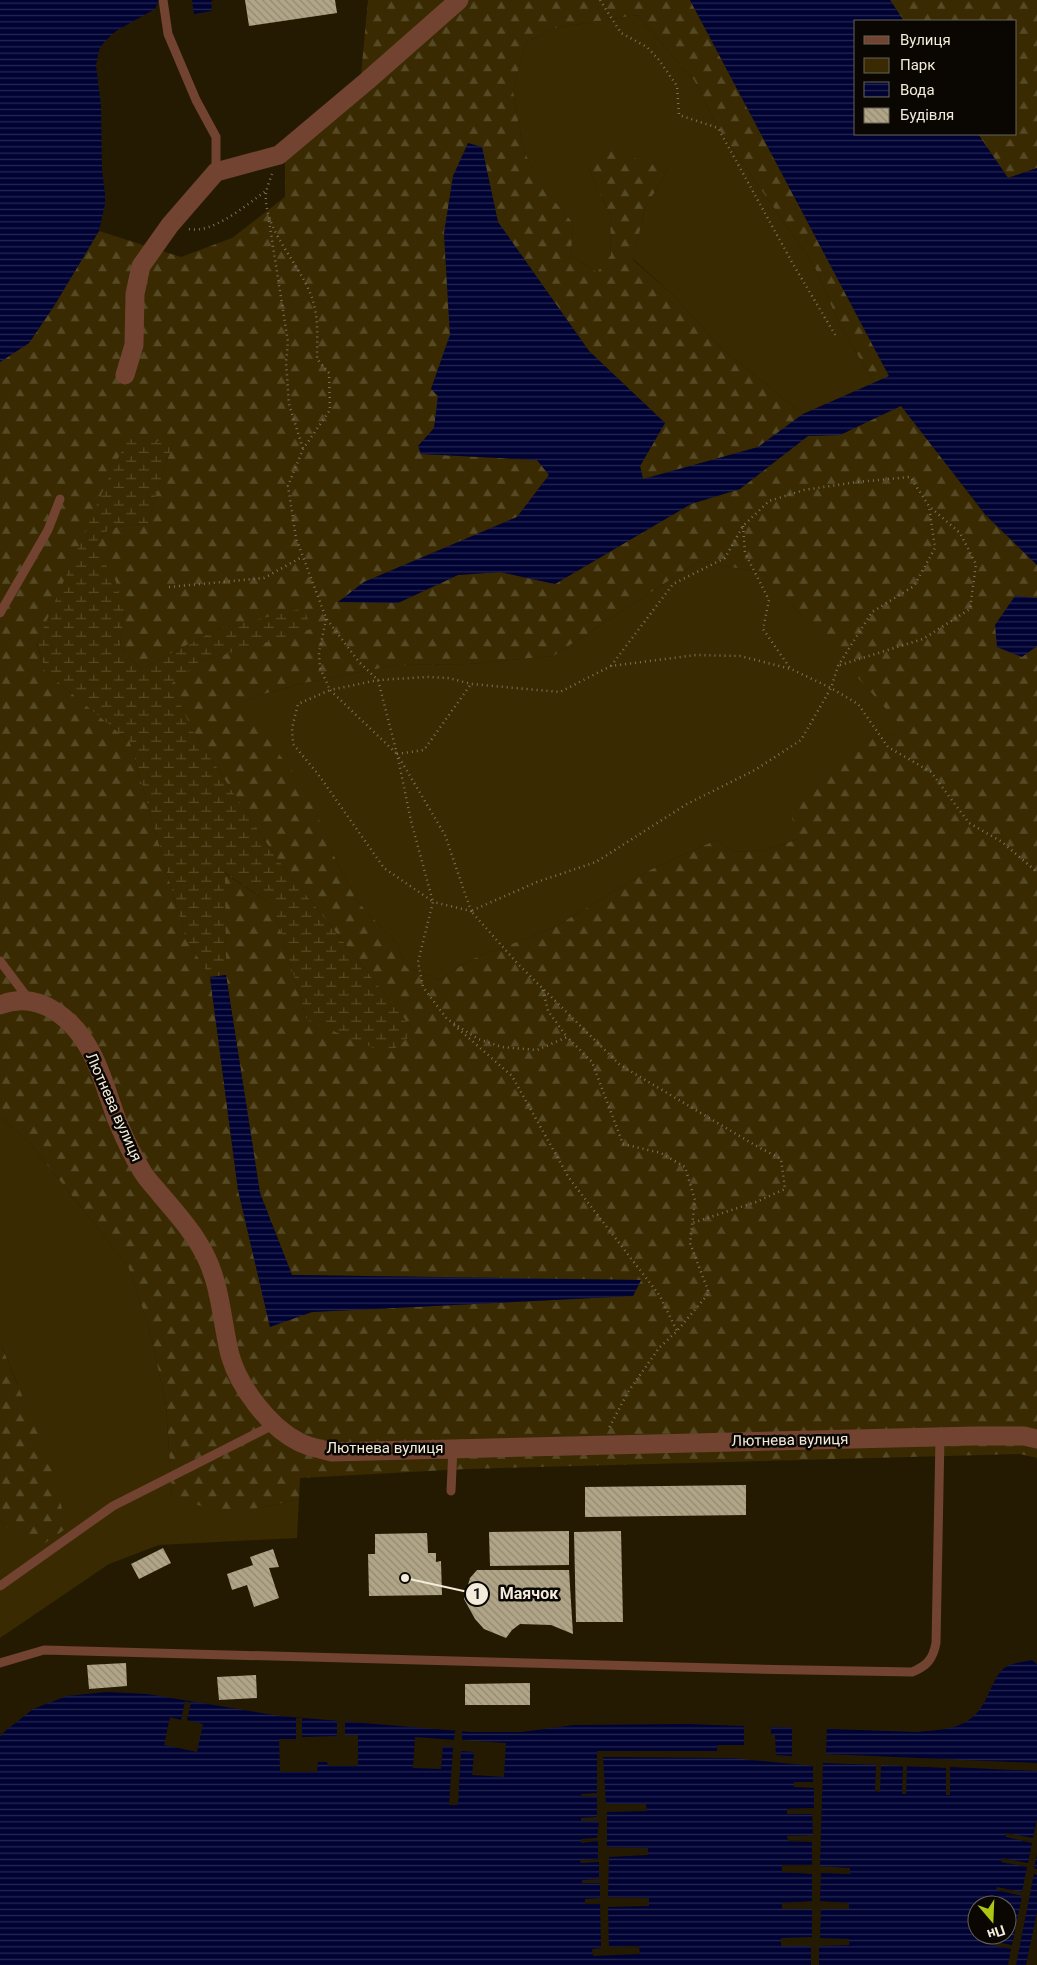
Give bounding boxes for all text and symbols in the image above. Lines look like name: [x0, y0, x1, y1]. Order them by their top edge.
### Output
legend: [854, 20, 1017, 135]
text: Вулиця: [900, 31, 951, 49]
text: Парк: [900, 56, 935, 74]
text: Вода: [900, 81, 935, 99]
text: Будівля: [900, 106, 954, 124]
street label: Лютнева вулиця: [82, 1050, 146, 1164]
street label: Лютнева вулиця: [731, 1430, 849, 1450]
street label: Лютнева вулиця: [327, 1439, 443, 1457]
callout: Маячок: [465, 1578, 568, 1609]
text: Маячок: [500, 1584, 559, 1603]
text: 1: [473, 1585, 481, 1603]
north arrow: [967, 1895, 1017, 1945]
text: Пн: [985, 1922, 1007, 1943]

